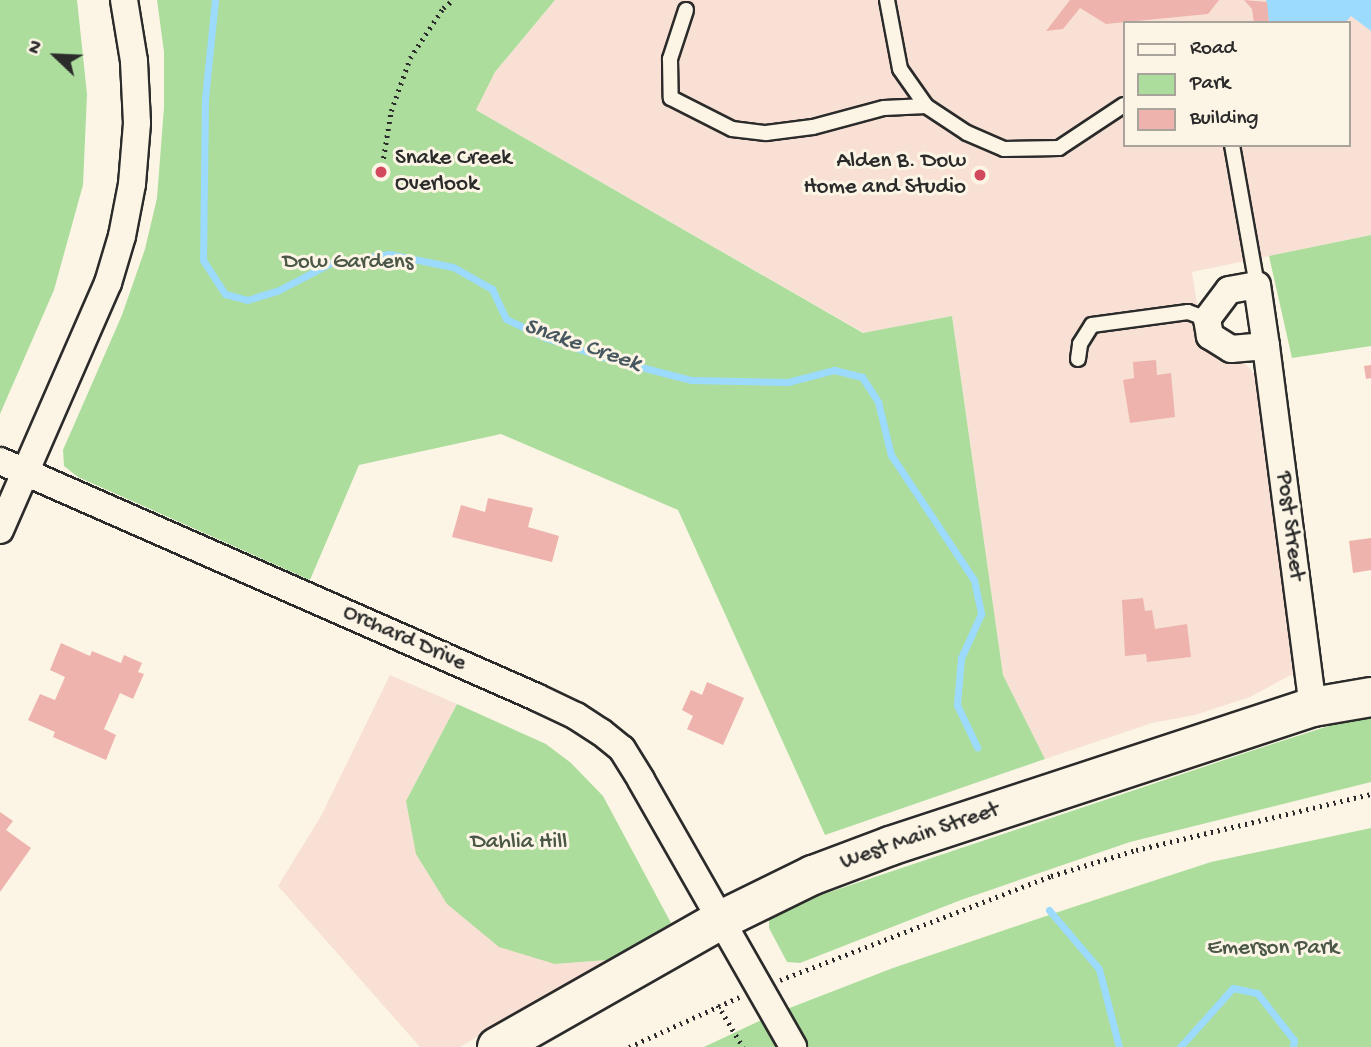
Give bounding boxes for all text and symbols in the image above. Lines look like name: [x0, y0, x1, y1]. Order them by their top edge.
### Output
north arrow: [21, 21, 91, 91]
legend: [1122, 21, 1350, 147]
text: N: [23, 37, 49, 58]
text: Road: [1190, 37, 1236, 62]
text: Park: [1190, 72, 1230, 97]
text: Building: [1190, 107, 1259, 132]
place label: Snake Creek Overlook: [395, 145, 512, 199]
place label: Alden B. Dow Home and Studio: [803, 148, 966, 202]
marker: Snake Creek Overlook: [373, 164, 389, 180]
marker: Alden B. Dow Home and Studio: [972, 167, 988, 183]
park label: Dow Gardens: [283, 249, 413, 277]
water label: Snake Creek: [520, 313, 644, 379]
street label: Post Street: [1269, 470, 1309, 582]
street label: Orchard Drive: [338, 600, 470, 678]
street label: West Main Street: [837, 797, 1003, 877]
park label: Dahlia Hill: [471, 829, 567, 857]
park label: Emerson Park: [1207, 935, 1339, 963]

